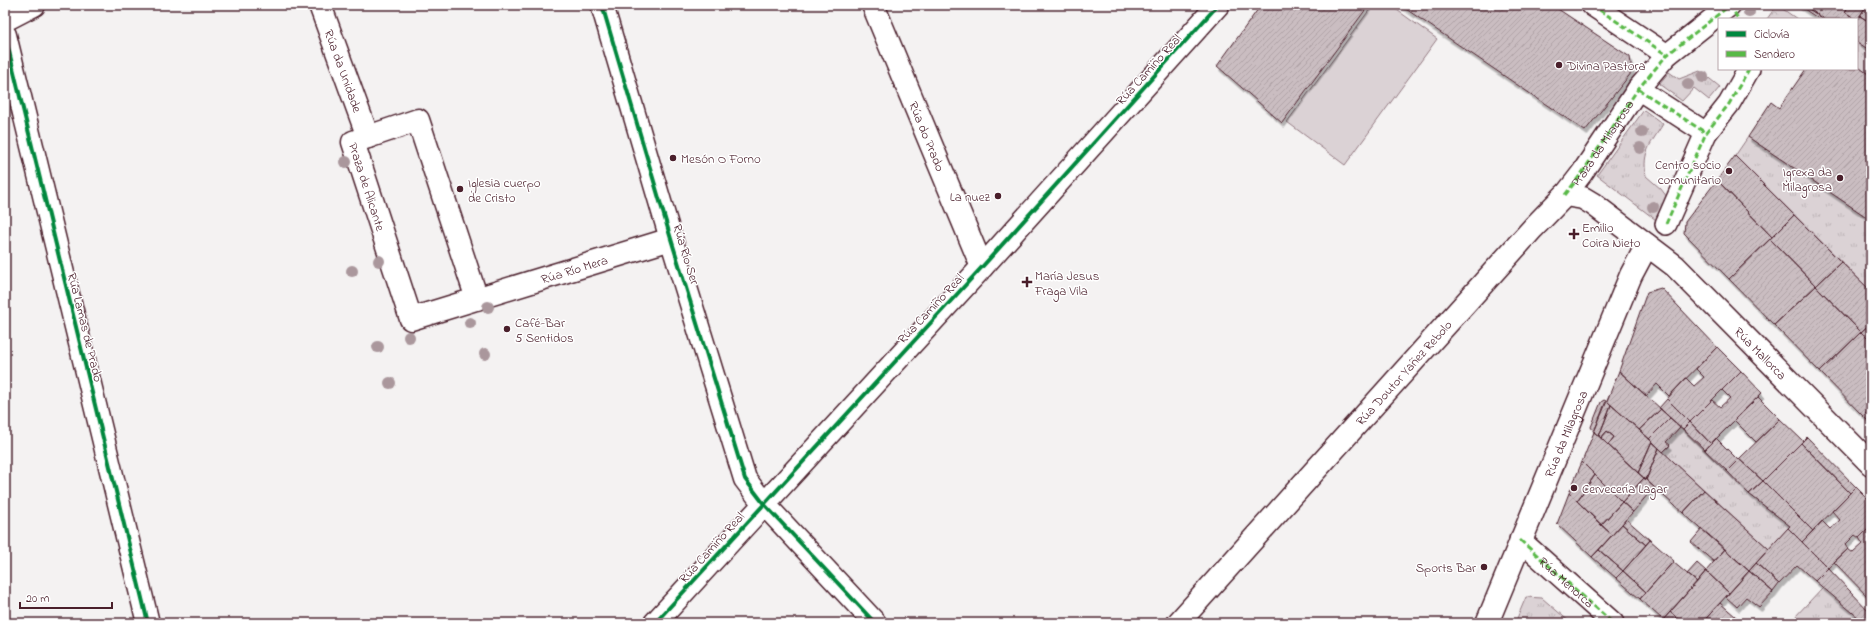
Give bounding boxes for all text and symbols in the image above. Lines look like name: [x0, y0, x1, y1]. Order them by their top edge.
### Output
legend: [1718, 18, 1858, 70]
text: Ciclovía: [1754, 26, 1790, 44]
street label: Rúa da Unidade: [319, 27, 366, 116]
street label: Rúa Camiño Real: [1112, 30, 1186, 110]
text: Sendero: [1754, 46, 1795, 64]
place label: Divina Pastora: [1566, 57, 1645, 76]
marker: Divina Pastora: [1554, 60, 1564, 70]
street label: Praza da Milagrosa: [1567, 96, 1639, 191]
street label: Rúa do Prado: [903, 99, 949, 175]
street label: Praza de Alicante: [343, 140, 390, 234]
place label: Mesón O Forno: [681, 150, 761, 169]
marker: Mesón O Forno: [668, 153, 678, 163]
place label: Centro socio comunitario: [1655, 156, 1721, 190]
place label: Igrexa da Milagrosa: [1782, 163, 1832, 198]
marker: Centro socio comunitario: [1724, 166, 1734, 176]
marker: Igrexa da Milagrosa: [1835, 173, 1845, 183]
place label: Iglesia cuerpo de Cristo: [468, 174, 541, 208]
marker: Iglesia cuerpo de Cristo: [455, 184, 465, 194]
place label: La nuez: [950, 188, 991, 207]
marker: La nuez: [993, 191, 1003, 201]
place label: Emilio Coira Nieto: [1582, 219, 1641, 253]
street label: Rúa Río Ser: [667, 222, 704, 288]
marker: Emilio Coira Nieto: [1569, 229, 1579, 239]
street label: Rúa Río Mera: [539, 251, 610, 290]
place label: María Jesus Fraga Vila: [1034, 267, 1100, 302]
street label: Rúa Camiño Real: [893, 270, 969, 348]
street label: Rúa Lamas de Prado: [62, 271, 107, 384]
marker: María Jesus Fraga Vila: [1022, 277, 1032, 287]
place label: Café-Bar 5 Sentidos: [515, 314, 574, 348]
street label: Rúa Doutor Yañez Rebolo: [1352, 316, 1457, 430]
street label: Rúa Mallorca: [1729, 323, 1791, 385]
marker: Café-Bar 5 Sentidos: [502, 324, 512, 334]
street label: Rúa da Milagrosa: [1540, 388, 1593, 480]
place label: Cervecería Lagar: [1582, 480, 1668, 500]
marker: Cervecería Lagar: [1569, 483, 1579, 493]
street label: Rúa Camiño Real: [675, 508, 749, 588]
street label: Rúa Menorca: [1534, 553, 1598, 613]
place label: Sports Bar: [1416, 559, 1477, 578]
marker: Sports Bar: [1479, 562, 1489, 572]
scale bar: [20, 584, 112, 610]
text: 20 m: [26, 590, 49, 608]

